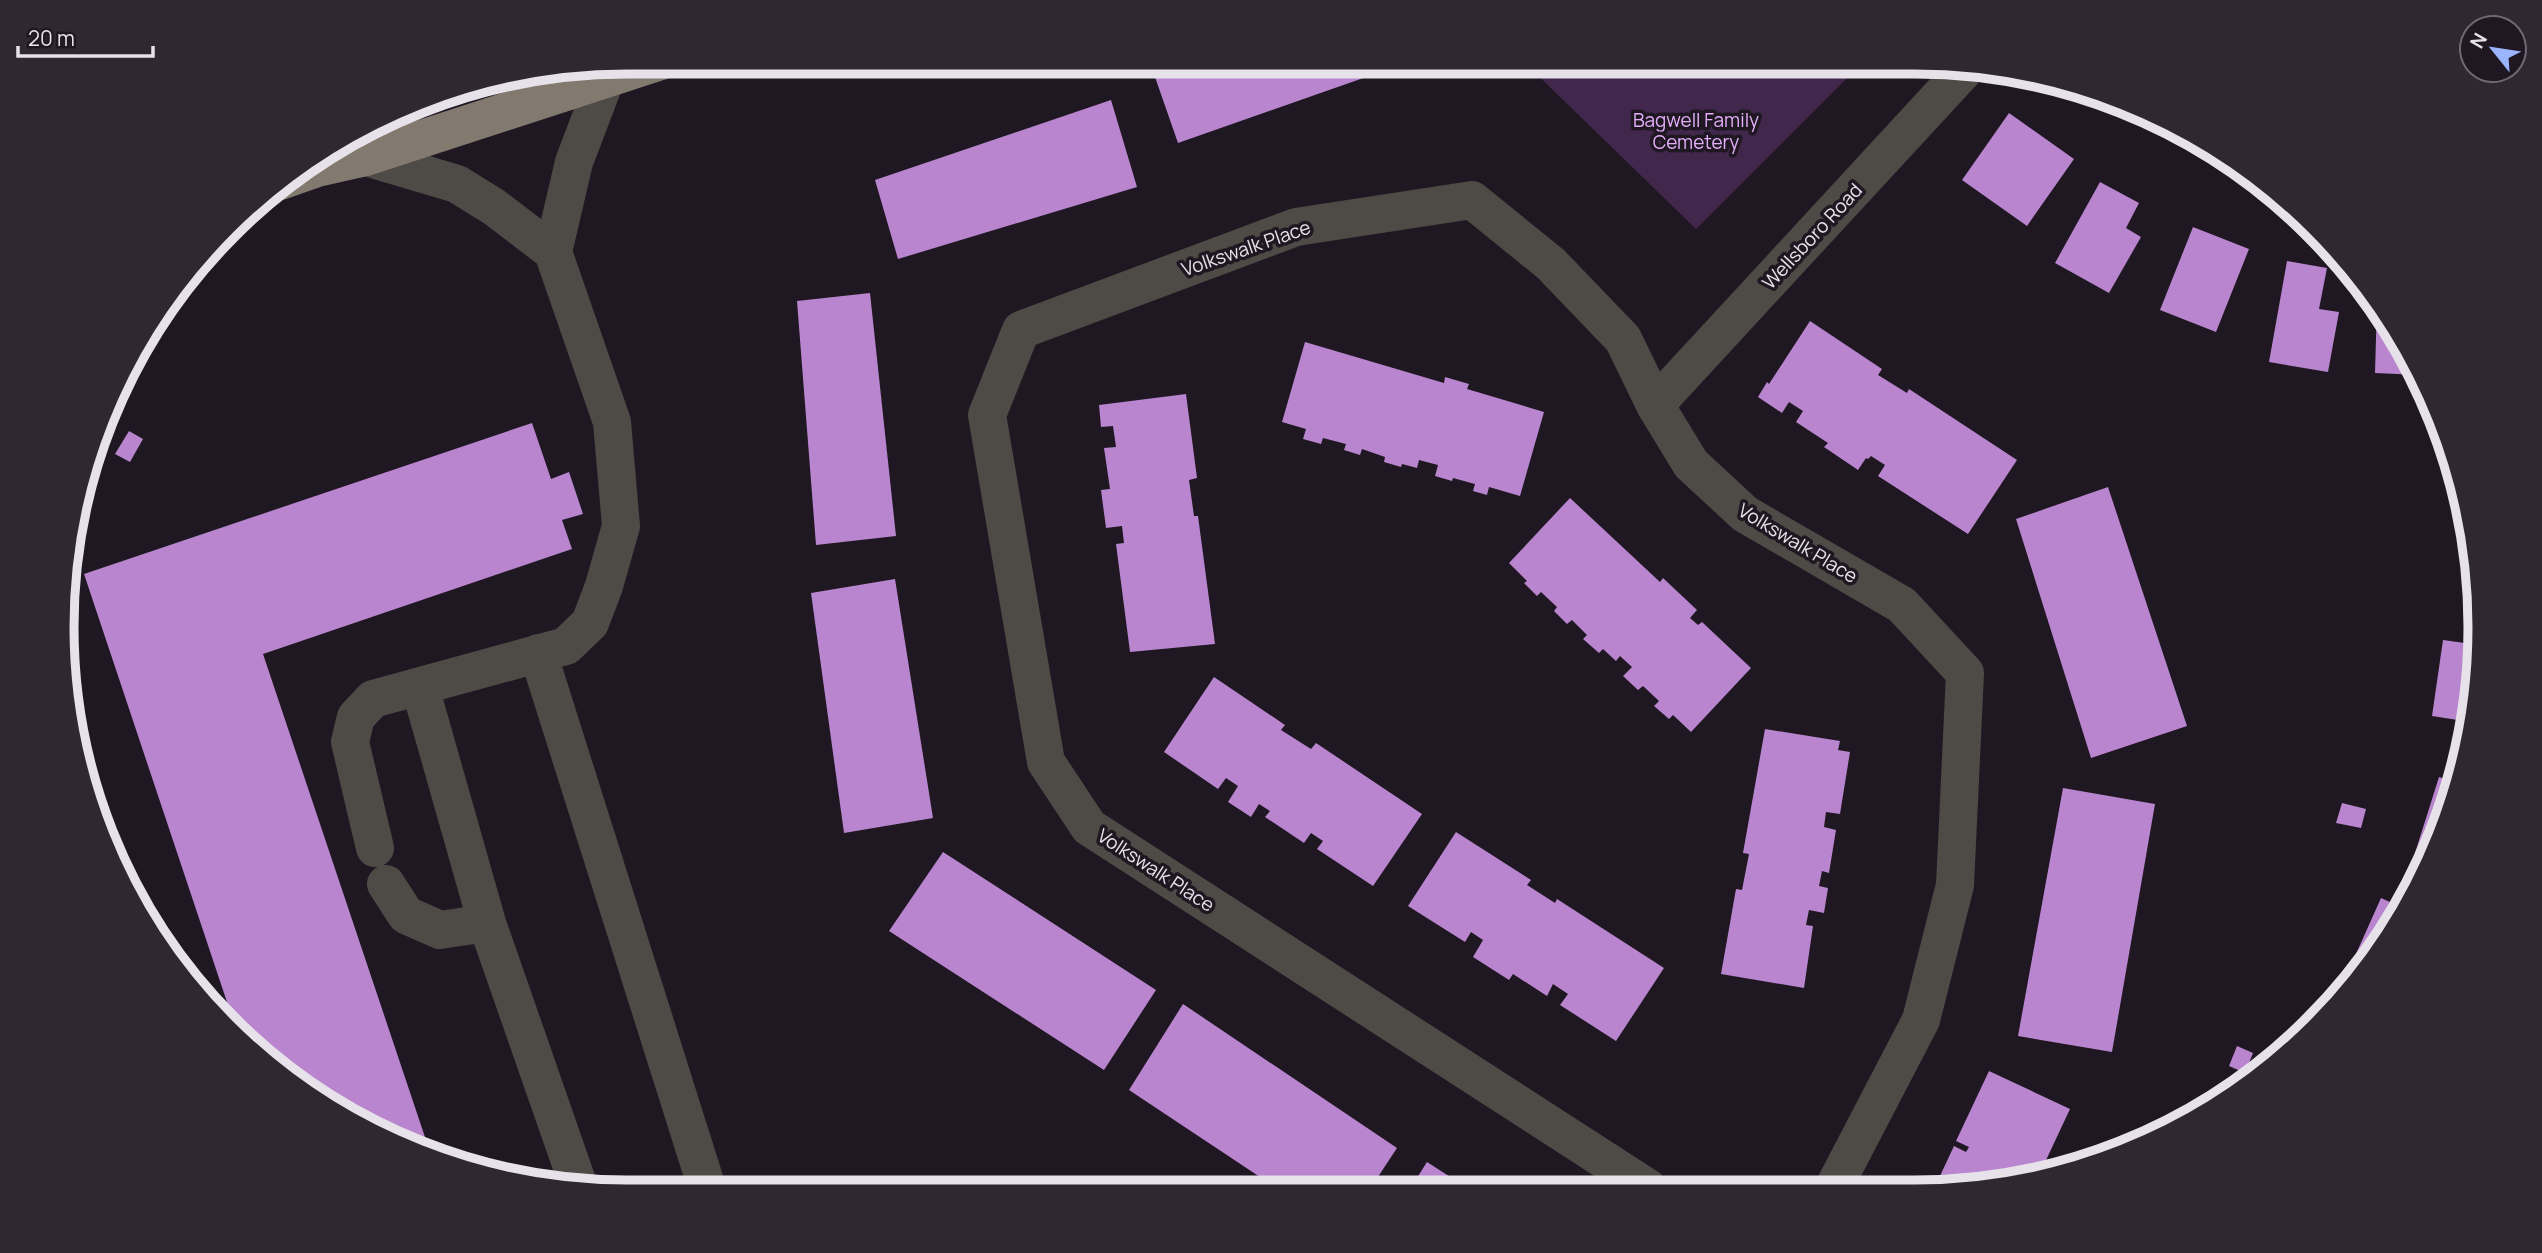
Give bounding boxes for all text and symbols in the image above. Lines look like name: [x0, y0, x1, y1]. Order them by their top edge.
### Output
scale bar: [18, 14, 152, 58]
north arrow: [2458, 14, 2528, 84]
text: 20 m: [28, 24, 75, 52]
text: N: [2464, 28, 2493, 53]
park label: Bagwell Family Cemetery: [1633, 107, 1759, 155]
street label: Wellsboro Road: [1756, 177, 1868, 295]
street label: Volkswalk Place: [1178, 214, 1314, 282]
street label: Volkswalk Place: [1733, 497, 1863, 589]
street label: Volkswalk Place: [1092, 822, 1220, 918]

